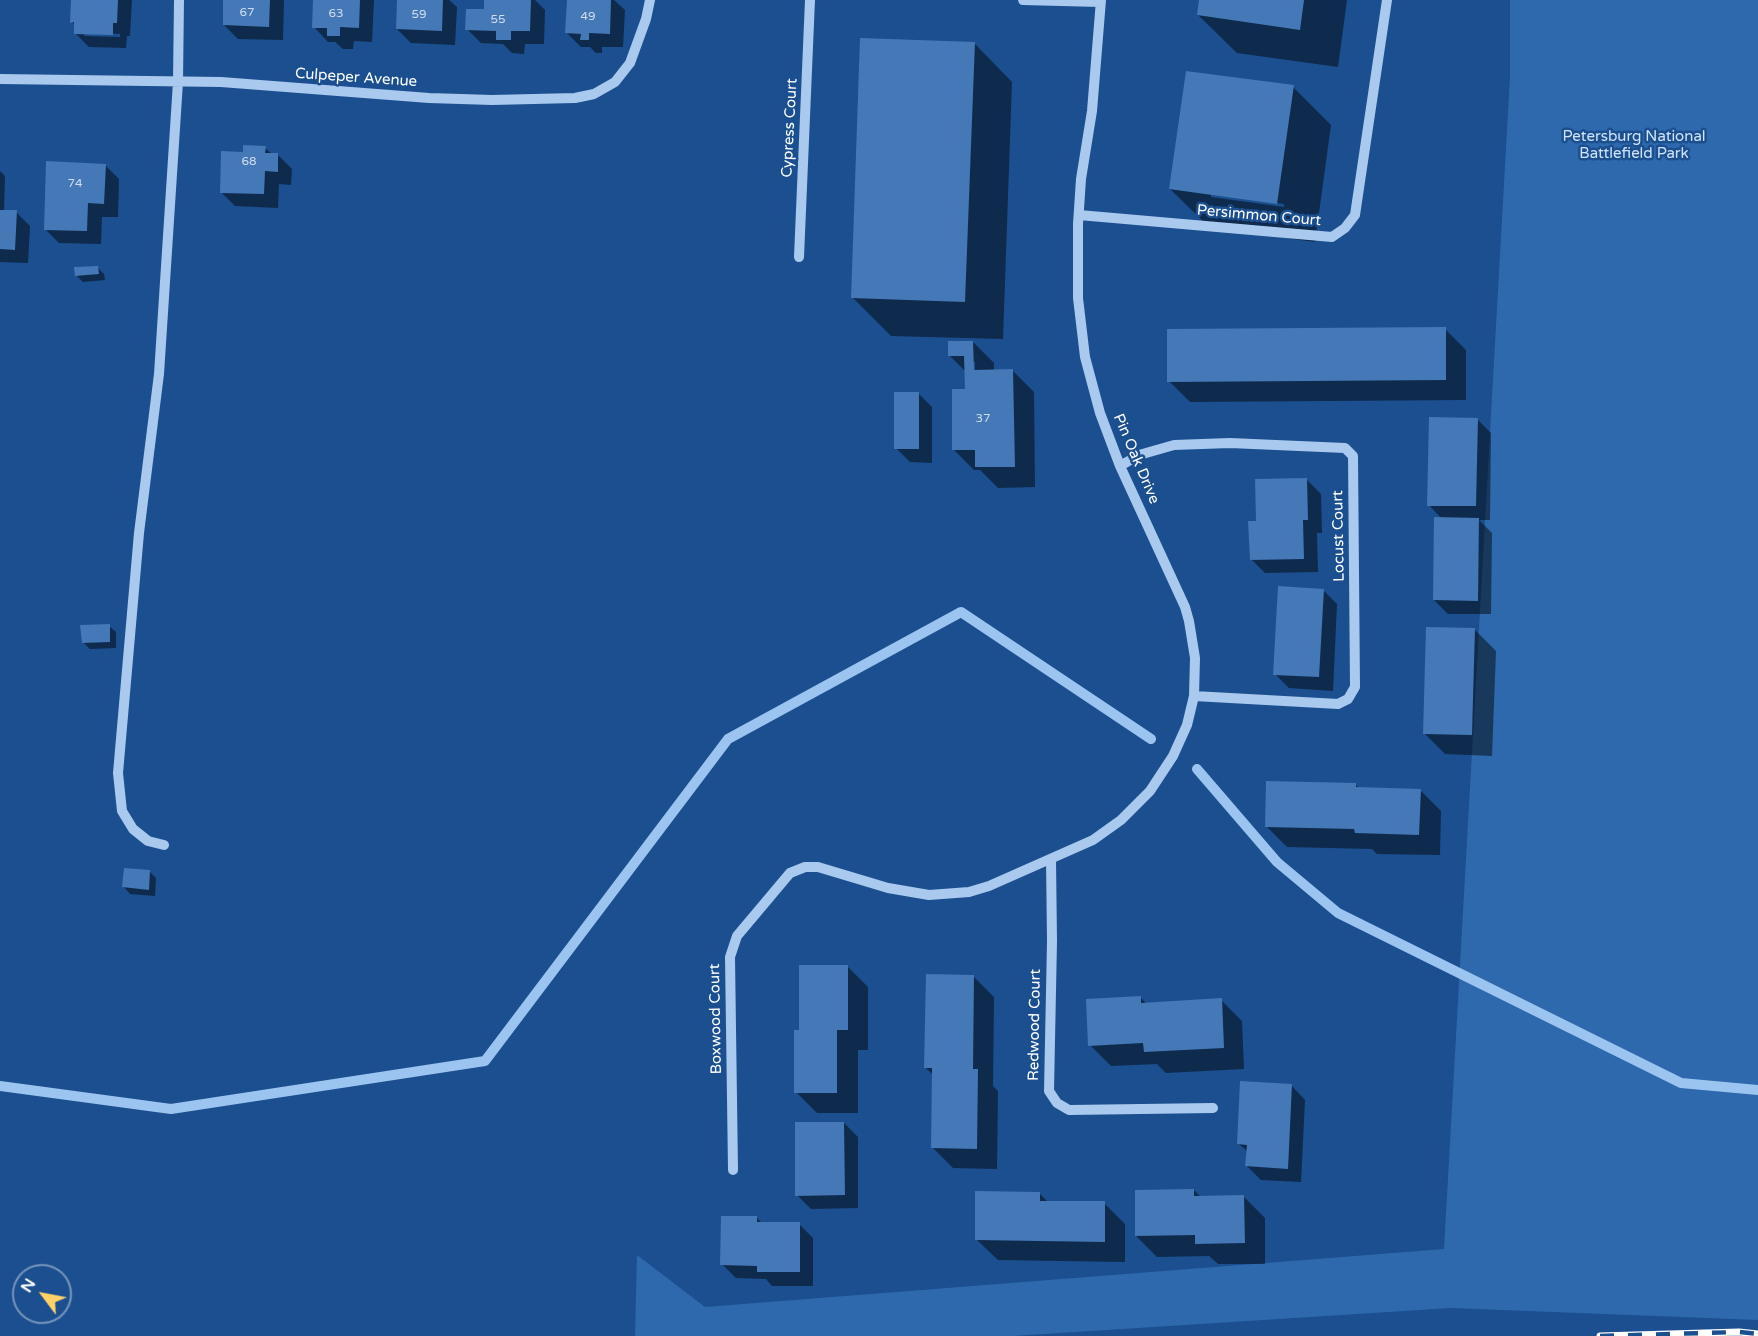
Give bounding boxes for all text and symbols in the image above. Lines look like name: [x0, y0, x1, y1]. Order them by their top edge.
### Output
house number: 67: [239, 6, 255, 20]
house number: 63: [328, 7, 344, 21]
house number: 59: [411, 8, 427, 22]
house number: 49: [580, 10, 596, 24]
house number: 55: [490, 13, 506, 27]
street label: Culpeper Avenue: [294, 65, 418, 91]
street label: Cypress Court: [778, 78, 802, 178]
park label: Petersburg National Battlefield Park: [1562, 128, 1706, 163]
house number: 68: [241, 155, 257, 169]
house number: 74: [67, 177, 83, 191]
street label: Persimmon Court: [1196, 202, 1322, 230]
street label: Pin Oak Drive: [1109, 411, 1163, 507]
house number: 37: [975, 412, 991, 426]
street label: Locust Court: [1329, 490, 1349, 582]
street label: Boxwood Court: [706, 963, 726, 1075]
street label: Redwood Court: [1025, 969, 1045, 1081]
north arrow: [12, 1264, 72, 1324]
text: N: [17, 1275, 40, 1296]

